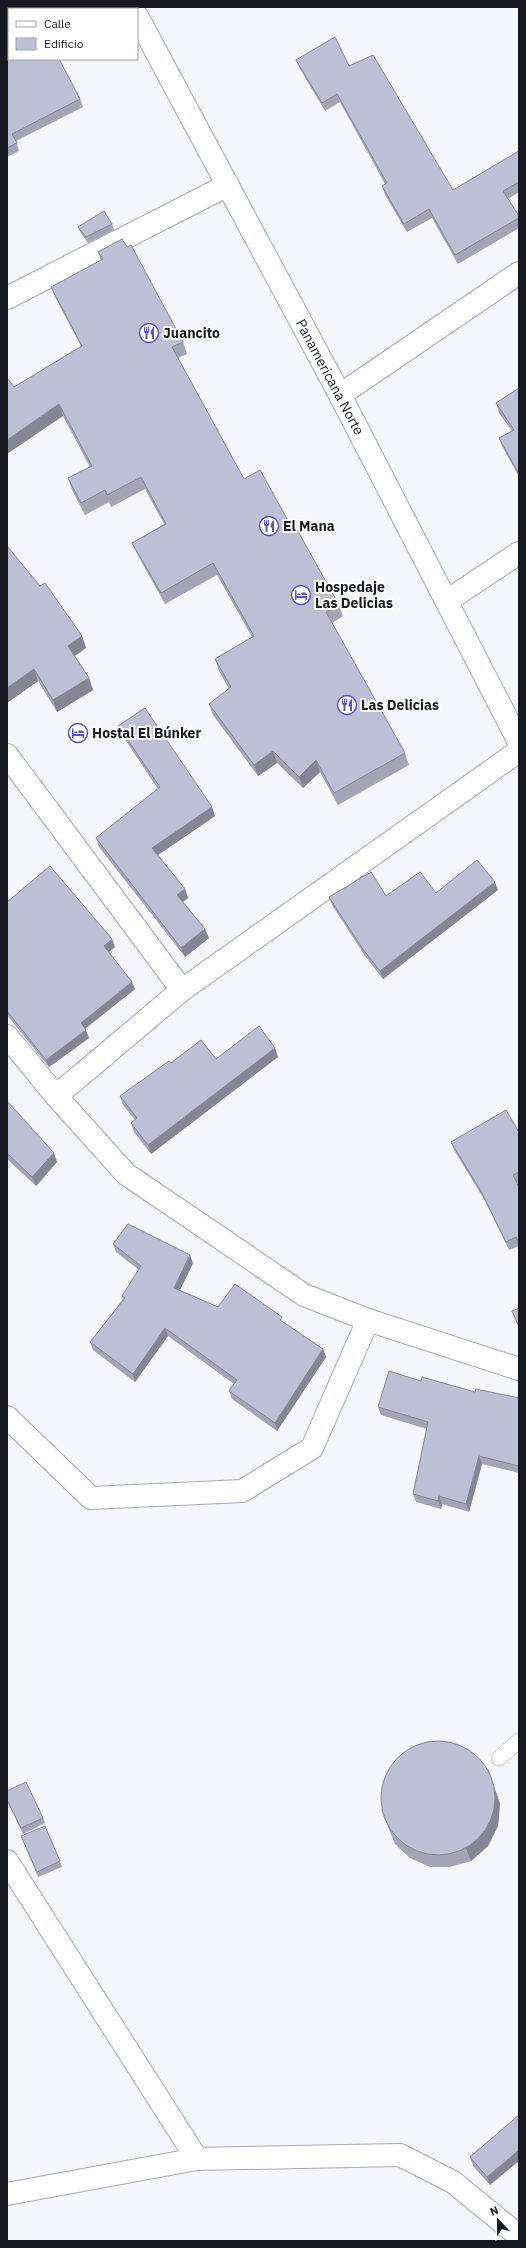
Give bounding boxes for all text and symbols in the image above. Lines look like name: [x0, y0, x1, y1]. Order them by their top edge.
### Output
legend: [8, 8, 138, 60]
text: Calle: [44, 16, 71, 31]
text: Edificio: [44, 36, 84, 51]
street label: Panamericana Norte: [292, 316, 368, 438]
restaurant icon: Juancito: [138, 322, 160, 344]
place label: Juancito: [163, 324, 220, 342]
restaurant icon: El Mana: [258, 515, 280, 537]
place label: El Mana: [283, 517, 335, 535]
place label: Hospedaje Las Delicias: [315, 578, 393, 612]
hotel icon: Hospedaje Las Delicias: [290, 584, 312, 606]
restaurant icon: Las Delicias: [336, 694, 358, 716]
place label: Las Delicias: [361, 696, 439, 714]
hotel icon: Hostal El Búnker: [67, 722, 89, 744]
place label: Hostal El Búnker: [92, 724, 201, 742]
north arrow: [478, 2200, 518, 2240]
text: N: [488, 2203, 501, 2219]

